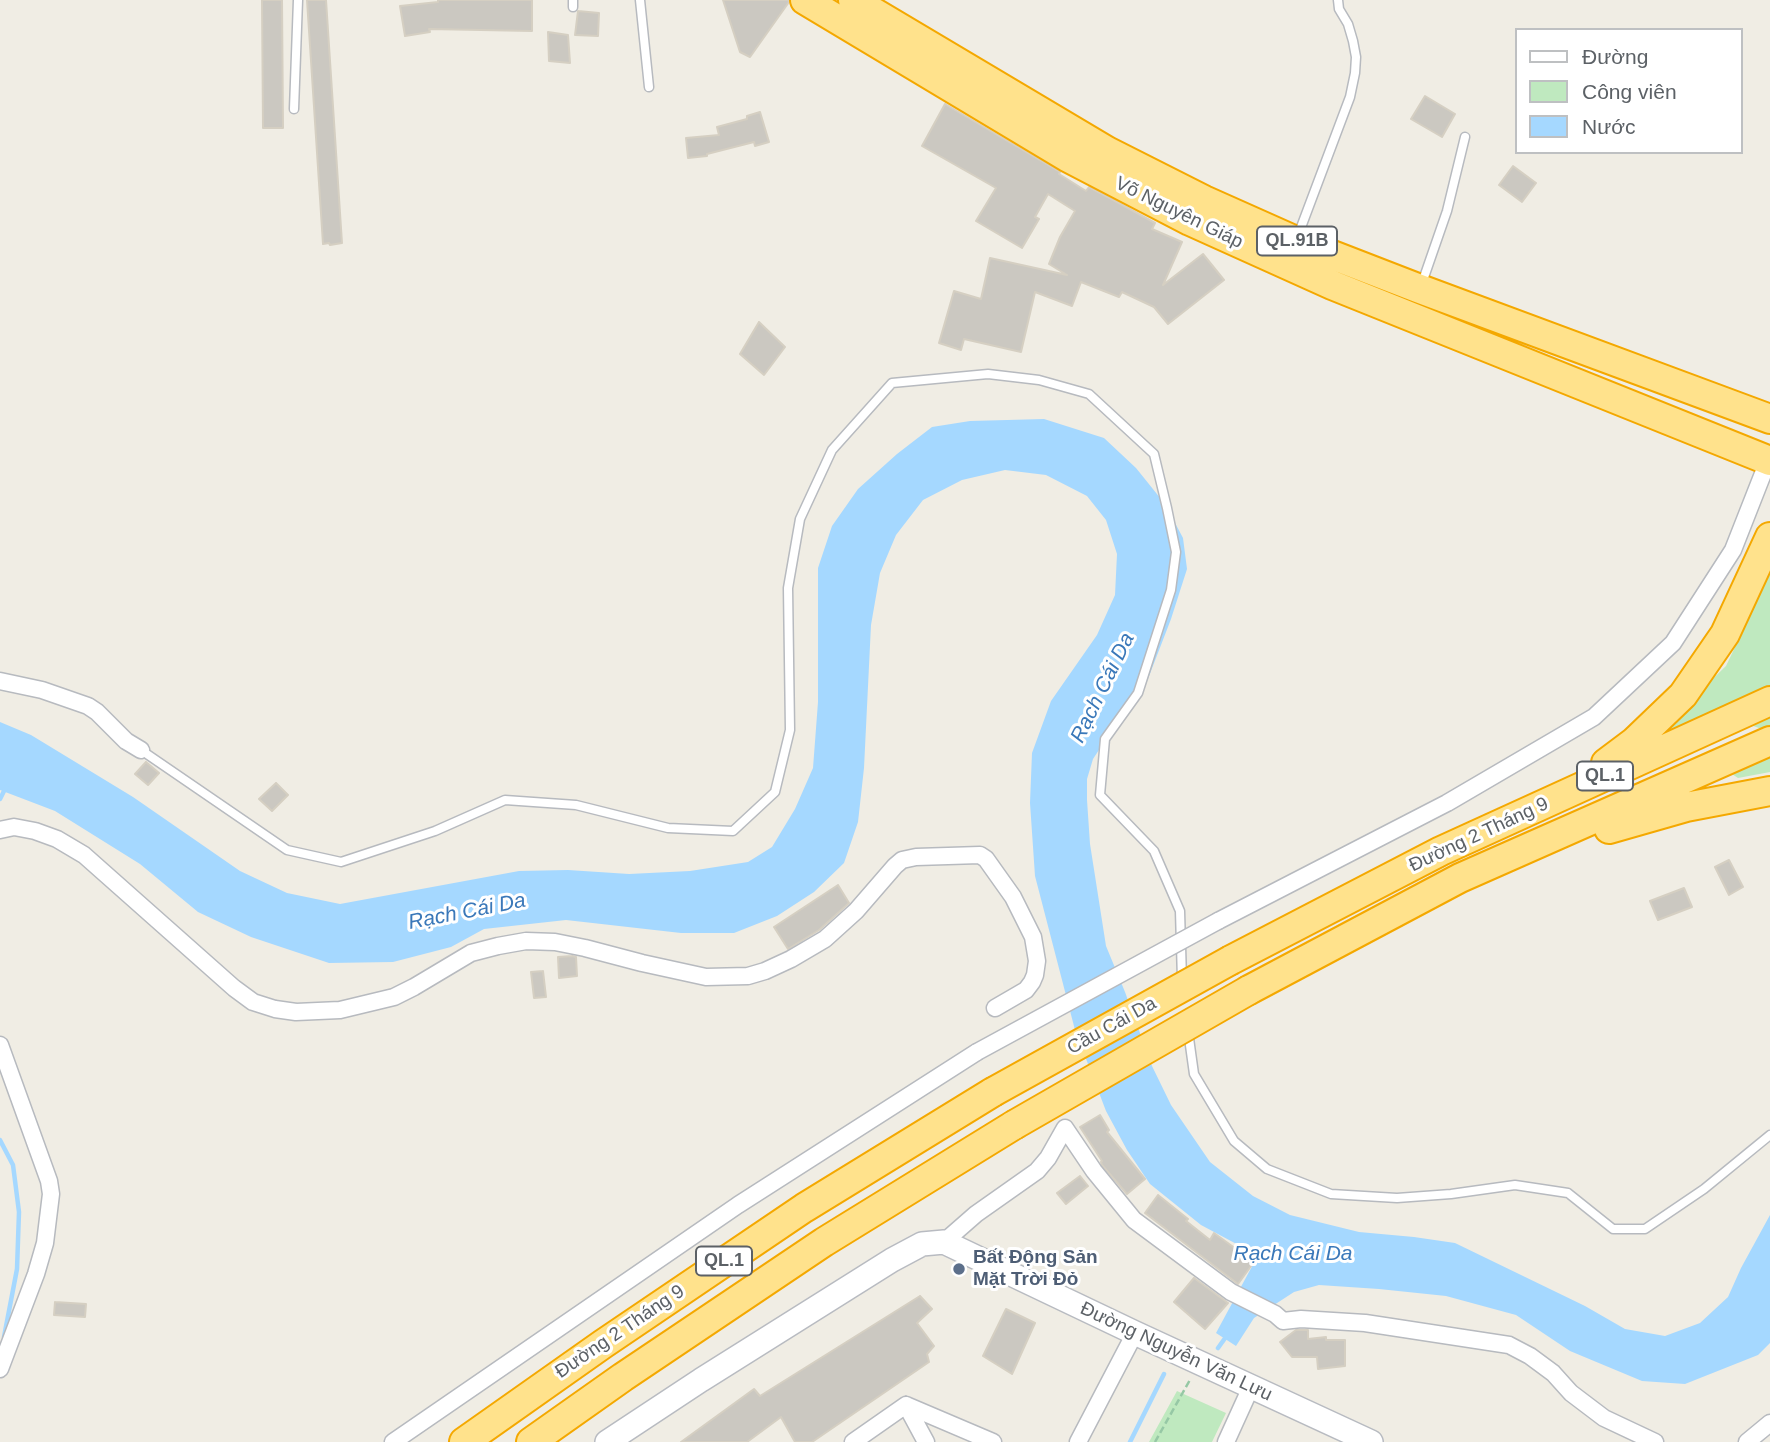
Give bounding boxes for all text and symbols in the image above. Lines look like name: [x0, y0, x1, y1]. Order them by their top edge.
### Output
legend: [1514, 28, 1742, 154]
text: Đường: [1582, 45, 1648, 68]
text: Công viên: [1582, 80, 1677, 103]
text: Nước: [1582, 115, 1636, 138]
street label: Võ Nguyên Giáp: [1111, 172, 1247, 254]
road number: QL.91B: [1257, 227, 1337, 256]
water label: Rạch Cái Da: [1066, 629, 1140, 747]
road number: QL.1: [1577, 762, 1633, 790]
street label: Đường 2 Tháng 9: [1406, 793, 1552, 877]
water label: Rạch Cái Da: [406, 888, 528, 936]
street label: Cầu Cái Da: [1064, 992, 1160, 1060]
water label: Rạch Cái Da: [1233, 1241, 1353, 1267]
road number: QL.1: [696, 1246, 752, 1276]
place label: Bất Động Sản Mặt Trời Đỏ: [973, 1247, 1098, 1291]
marker: Bất Động Sản Mặt Trời Đỏ: [951, 1261, 967, 1277]
street label: Đường 2 Tháng 9: [551, 1280, 689, 1384]
street label: Đường Nguyễn Văn Lưu: [1076, 1298, 1276, 1406]

